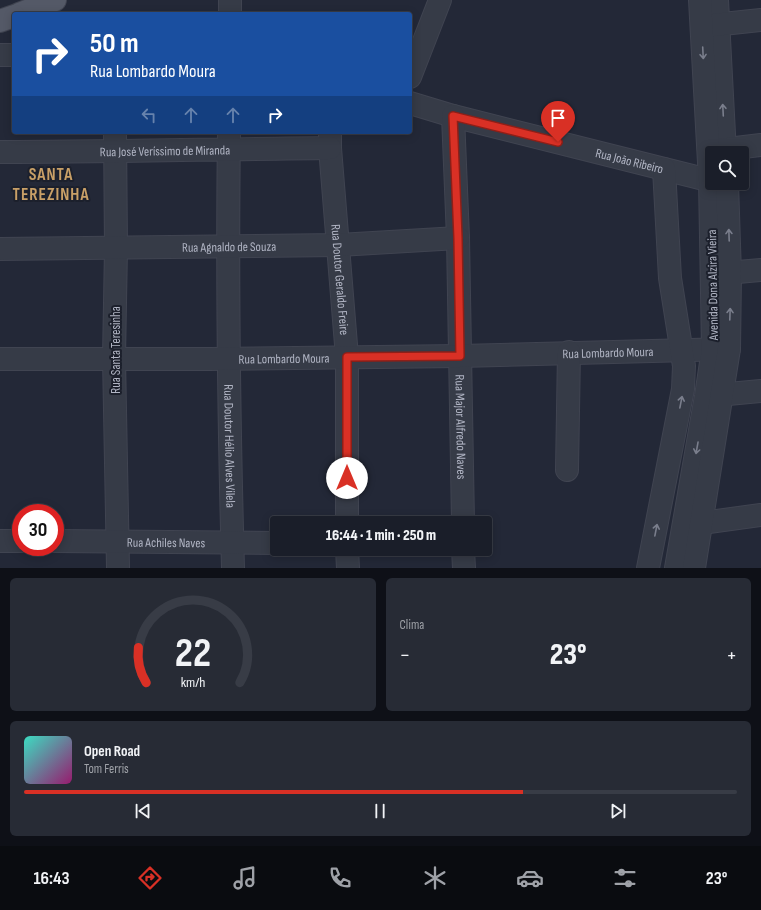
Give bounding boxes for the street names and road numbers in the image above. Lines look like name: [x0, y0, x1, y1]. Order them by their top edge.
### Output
street label: Rua José Veríssimo de Miranda: [100, 142, 230, 160]
street label: Rua João Ribeiro: [594, 145, 665, 178]
street label: Rua Doutor Geraldo Freire: [327, 223, 352, 336]
street label: Avenida Dona Alzira Vieira: [704, 229, 722, 341]
street label: Rua Agnaldo de Souza: [182, 239, 276, 256]
street label: Rua Santa Teresinha: [108, 306, 124, 394]
street label: Rua Lombardo Moura: [562, 344, 654, 362]
street label: Rua Lombardo Moura: [238, 351, 330, 368]
street label: Rua Major Alfredo Naves: [451, 374, 469, 480]
street label: Rua Doutor Hélio Alves Vilela: [220, 384, 238, 508]
street label: Rua Achiles Naves: [127, 535, 206, 551]

